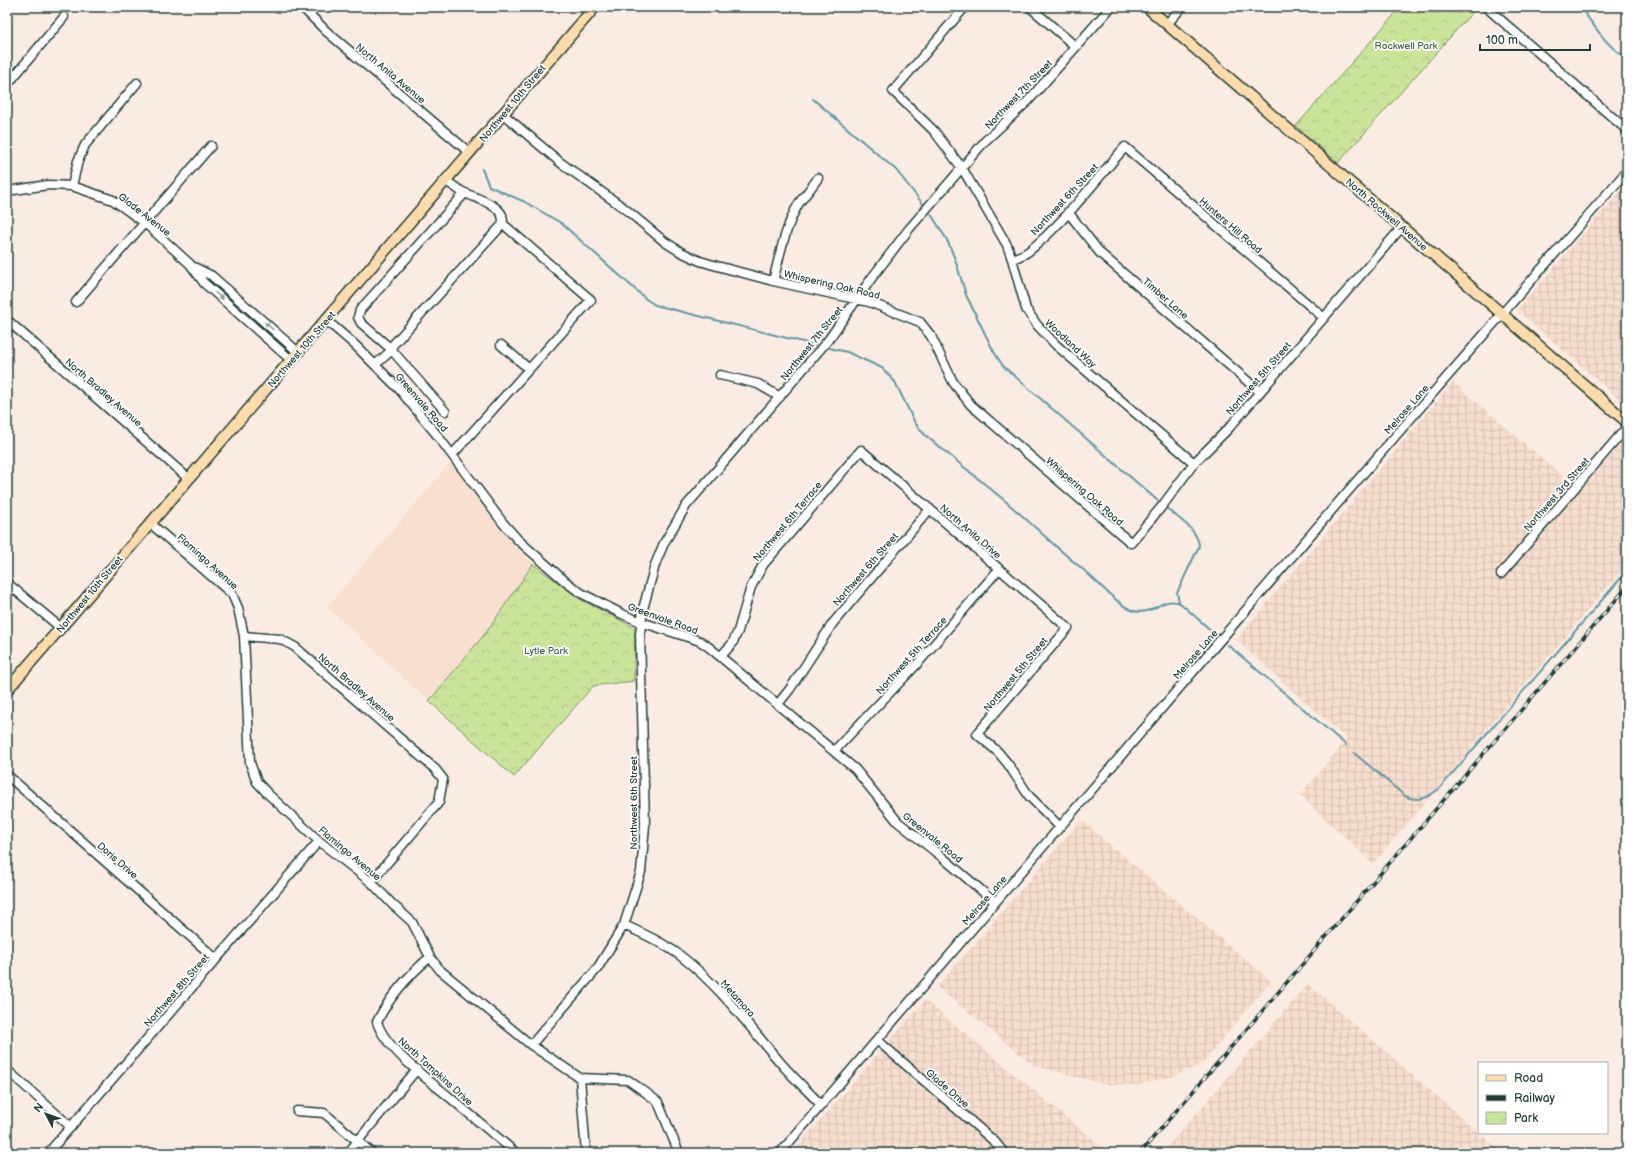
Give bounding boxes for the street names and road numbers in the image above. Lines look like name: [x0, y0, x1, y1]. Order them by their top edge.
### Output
street label: North Anita Avenue: [353, 41, 428, 106]
street label: Northwest 7th Street: [982, 57, 1055, 132]
street label: Northwest 10th Street: [477, 63, 549, 145]
street label: Northwest 6th Street: [1028, 161, 1101, 238]
street label: North Rockwell Avenue: [1343, 176, 1430, 254]
street label: Glade Avenue: [116, 191, 173, 239]
street label: Hunters Hill Road: [1196, 195, 1264, 257]
street label: Whispering Oak Road: [783, 268, 881, 302]
street label: Timber Lane: [1140, 276, 1191, 322]
street label: Northwest 7th Street: [778, 304, 845, 383]
street label: Northwest 10th Street: [265, 309, 338, 390]
street label: Woodland Way: [1042, 317, 1099, 371]
street label: Northwest 5th Street: [1224, 340, 1294, 418]
street label: North Bradley Avenue: [62, 356, 144, 429]
street label: Greenvale Road: [393, 371, 450, 435]
street label: Melrose Lane: [1382, 382, 1432, 437]
street label: Whispering Oak Road: [1043, 455, 1126, 529]
street label: Northwest 3rd Street: [1521, 455, 1592, 534]
street label: Northwest 6th Terrace: [751, 479, 825, 564]
street label: North Anita Drive: [937, 502, 1003, 562]
street label: Northwest 6th Street: [831, 530, 901, 609]
street label: Flamingo Avenue: [174, 531, 240, 592]
street label: Northwest 10th Street: [54, 554, 126, 636]
street label: Greenvale Road: [626, 601, 700, 637]
street label: Northwest 5th Terrace: [874, 614, 950, 697]
street label: Melrose Lane: [1171, 627, 1221, 682]
street label: Northwest 5th Street: [981, 635, 1050, 714]
street label: North Bradley Avenue: [315, 651, 397, 724]
street label: Northwest 6th Street: [628, 756, 640, 850]
street label: Greenvale Road: [900, 810, 965, 866]
street label: Flamingo Avenue: [316, 824, 383, 883]
street label: Doris Drive: [95, 840, 140, 882]
street label: Melrose Lane: [960, 873, 1010, 928]
street label: Northwest 8th Street: [142, 952, 212, 1030]
street label: Metamora: [717, 978, 757, 1020]
street label: North Tompkins Drive: [395, 1035, 475, 1109]
street label: Glade Drive: [923, 1067, 971, 1111]

